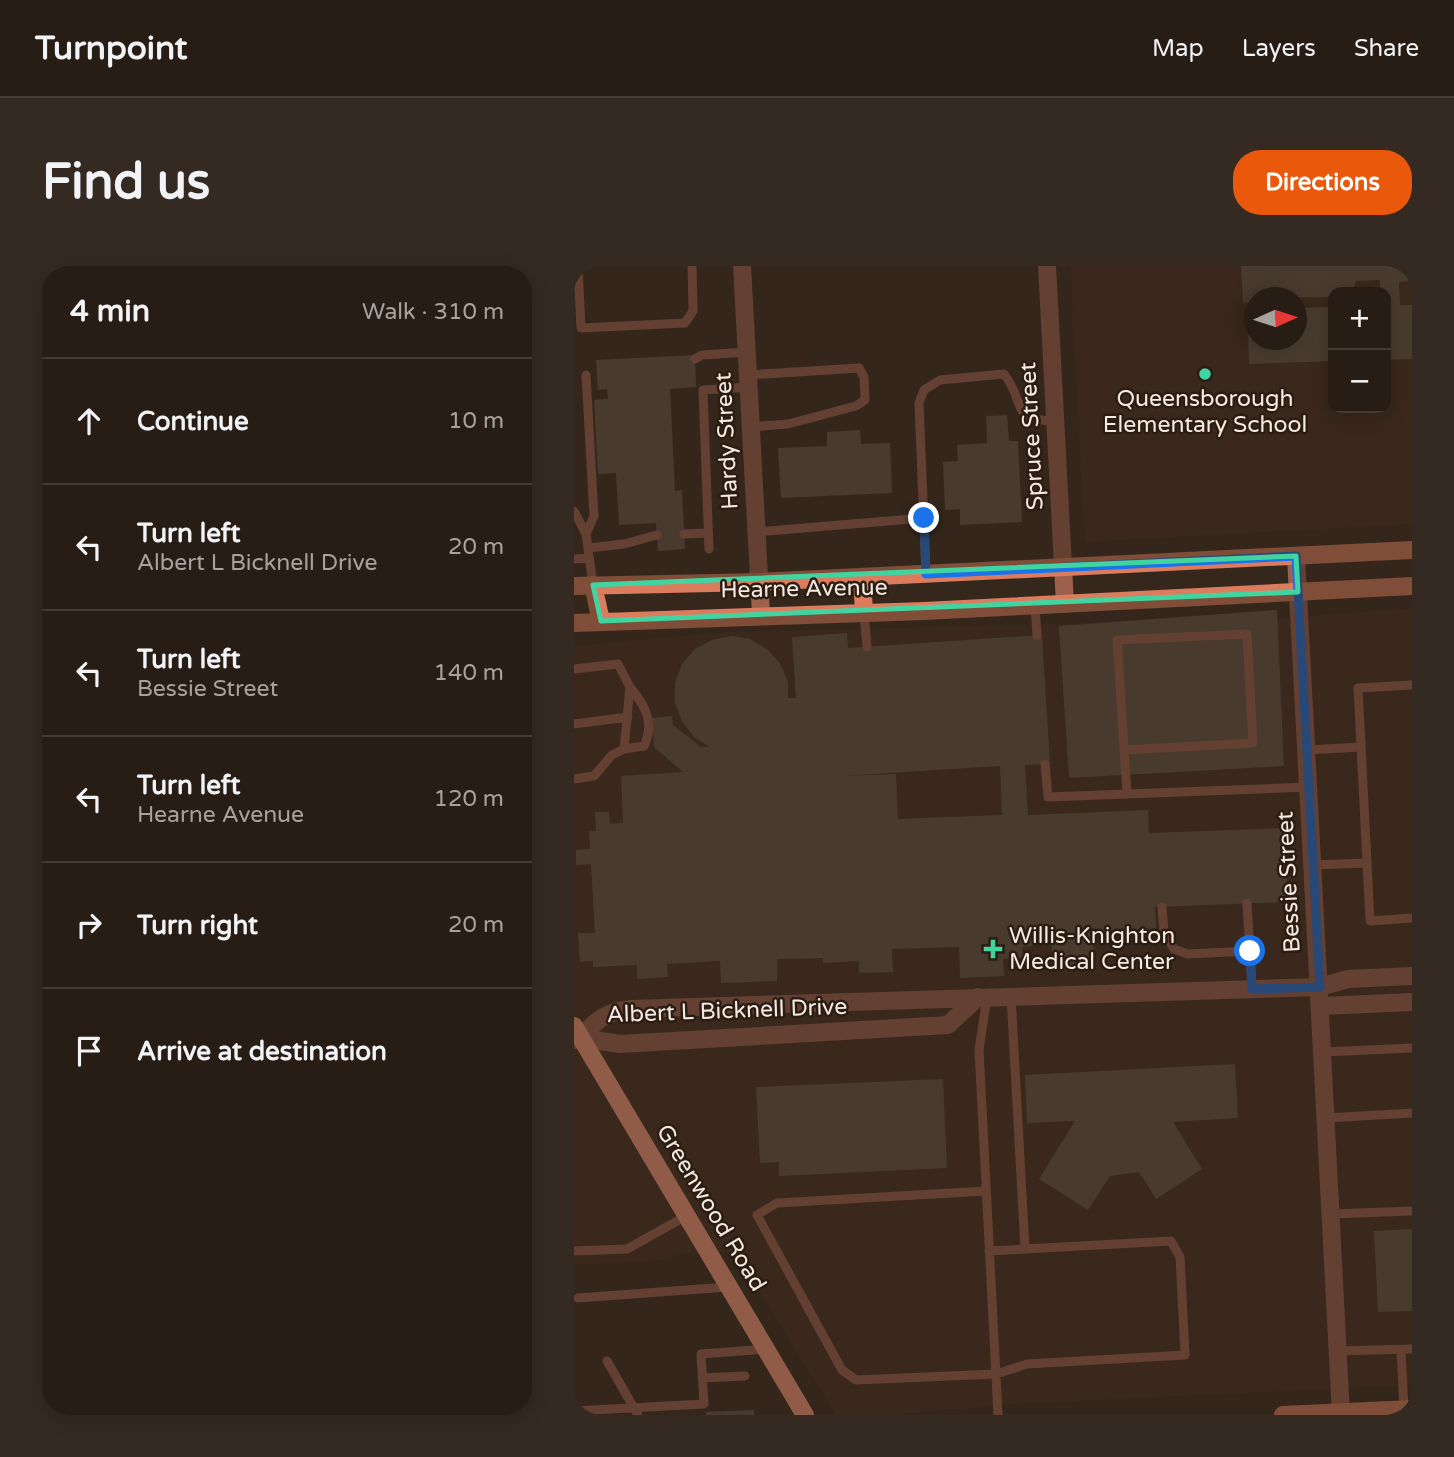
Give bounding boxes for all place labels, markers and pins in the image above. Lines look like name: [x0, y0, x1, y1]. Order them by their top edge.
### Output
marker: Queensborough Elementary School: [1197, 366, 1213, 382]
place label: Queensborough Elementary School: [1103, 385, 1307, 439]
place label: Willis-Knighton Medical Center: [1009, 922, 1175, 976]
marker: Willis-Knighton Medical Center: [983, 939, 1003, 959]

